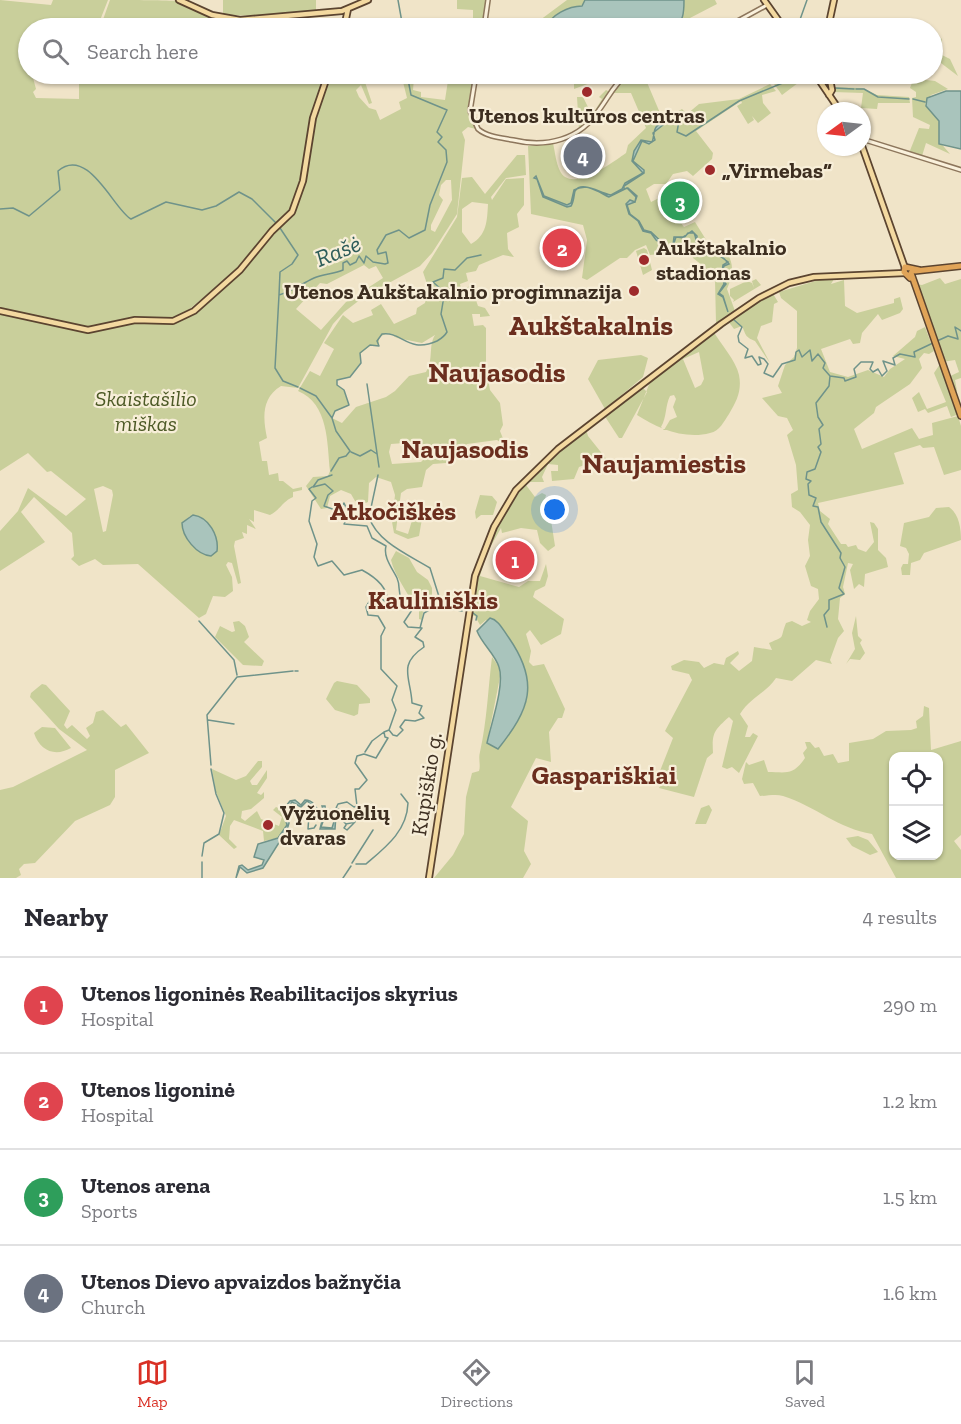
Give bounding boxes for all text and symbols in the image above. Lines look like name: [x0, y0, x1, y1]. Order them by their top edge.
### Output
search box: [18, 18, 943, 84]
icon: search: [39, 35, 72, 68]
text: Search here: [87, 38, 198, 65]
marker: Utenos kultūros centras: [580, 85, 594, 99]
place label: Utenos kultūros centras: [469, 102, 705, 129]
north arrow: [817, 102, 871, 156]
pin: 4: [564, 134, 602, 178]
place label: „Virmebas“: [722, 157, 832, 184]
marker: „Virmebas“: [703, 163, 717, 177]
pin: 3: [660, 178, 700, 224]
pin: 2: [542, 226, 582, 270]
water label: Rašė: [311, 228, 365, 273]
place label: Aukštakalnio stadionas: [656, 234, 787, 286]
marker: Aukštakalnio stadionas: [637, 253, 651, 267]
place label: Utenos Aukštakalnio progimnazija: [284, 278, 622, 305]
marker: Utenos Aukštakalnio progimnazija: [627, 284, 641, 298]
district label: Aukštakalnis: [509, 309, 673, 342]
district label: Naujasodis: [428, 356, 566, 389]
park label: Skaistašilio miškas: [95, 385, 197, 437]
district label: Naujasodis: [401, 433, 529, 465]
district label: Naujamiestis: [582, 447, 746, 480]
district label: Atkočiškės: [330, 495, 456, 527]
your location: [540, 495, 569, 524]
pin: 1: [496, 538, 534, 582]
district label: Kauliniškis: [368, 584, 498, 616]
street label: Kupiškio g.: [405, 730, 448, 838]
map controls: [889, 752, 943, 860]
button: locate: [889, 752, 943, 806]
district label: Gaspariškiai: [531, 759, 677, 791]
place label: Vyžuonėlių dvaras: [280, 799, 390, 851]
button: layers: [889, 806, 943, 860]
marker: Vyžuonėlių dvaras: [261, 818, 275, 832]
text: Nearby: [24, 901, 108, 933]
text: 4 results: [862, 905, 937, 929]
text: Utenos ligoninės Reabilitacijos skyrius: [81, 980, 458, 1007]
text: 1: [39, 993, 48, 1017]
text: 290 m: [883, 993, 937, 1017]
text: Hospital: [81, 1007, 154, 1031]
text: Utenos ligoninė: [81, 1076, 235, 1103]
text: 2: [38, 1089, 49, 1113]
text: 1.2 km: [883, 1089, 937, 1113]
text: Hospital: [81, 1103, 154, 1127]
text: Utenos arena: [81, 1172, 210, 1199]
text: 3: [38, 1185, 49, 1209]
text: 1.5 km: [883, 1185, 937, 1209]
text: Sports: [81, 1199, 138, 1223]
text: Utenos Dievo apvaizdos bažnyčia: [81, 1268, 401, 1295]
text: 4: [38, 1281, 49, 1305]
text: 1.6 km: [883, 1281, 937, 1305]
text: Church: [81, 1295, 145, 1319]
tab: Map: [136, 1356, 169, 1411]
tab: Directions: [441, 1356, 513, 1411]
tab: Saved: [785, 1356, 825, 1411]

